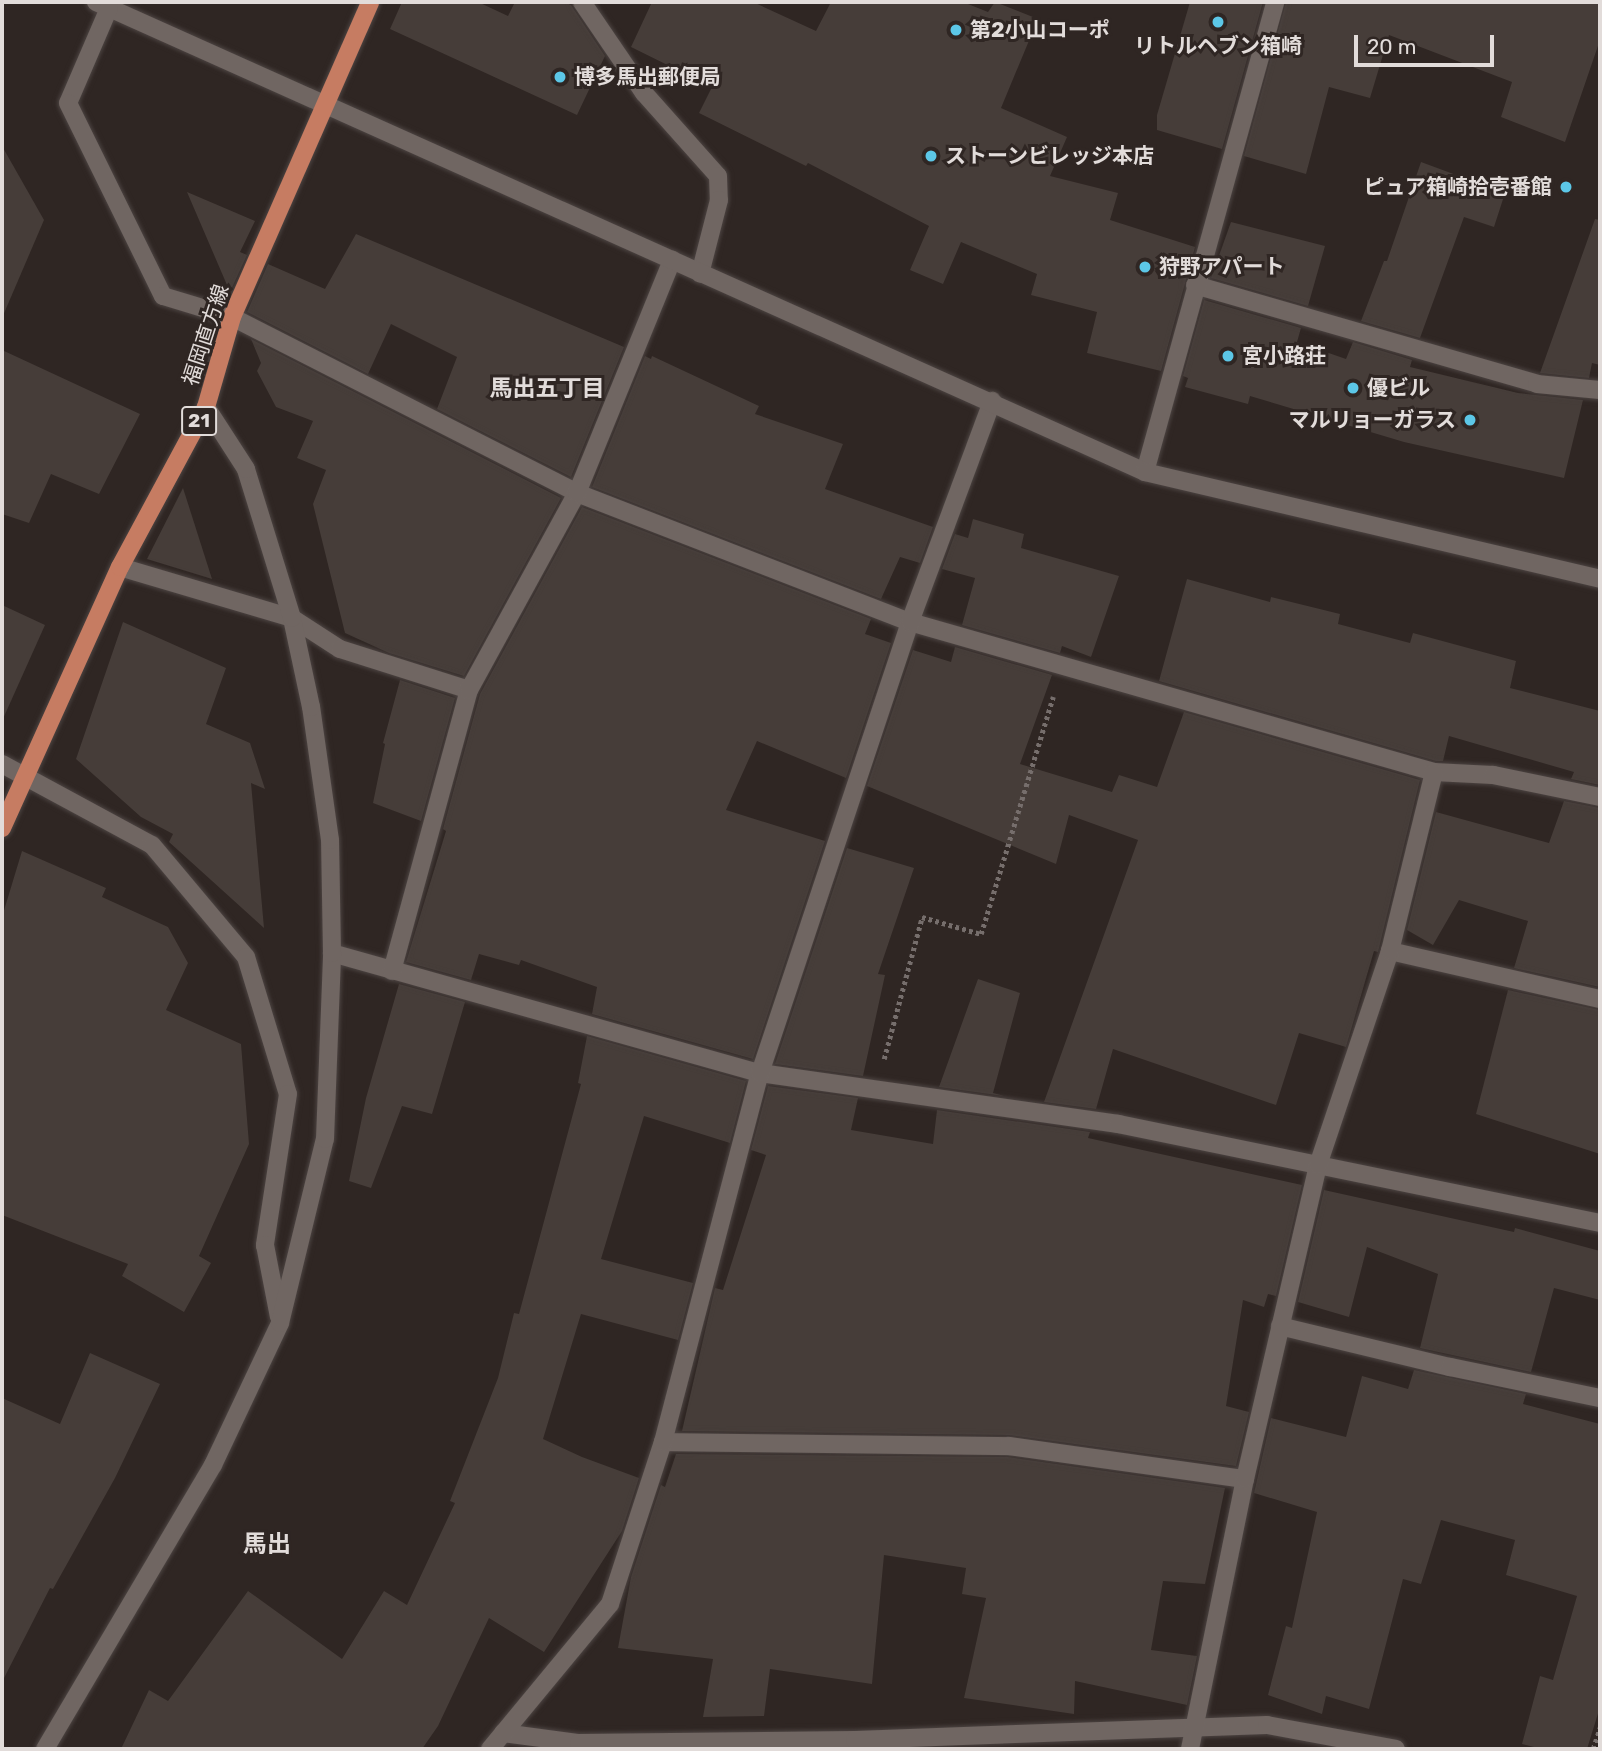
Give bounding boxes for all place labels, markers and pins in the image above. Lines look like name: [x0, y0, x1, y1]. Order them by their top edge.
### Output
marker: リトルヘブン箱崎: [1210, 14, 1226, 30]
place label: 第2小山コーポ: [970, 17, 1110, 43]
marker: 第2小山コーポ: [948, 22, 964, 38]
place label: リトルヘブン箱崎: [1134, 33, 1302, 59]
place label: 博多馬出郵便局: [574, 64, 721, 90]
marker: 博多馬出郵便局: [552, 69, 568, 85]
place label: ストーンビレッジ本店: [945, 143, 1155, 169]
marker: ストーンビレッジ本店: [923, 148, 939, 164]
place label: ピュア箱崎拾壱番館: [1363, 174, 1552, 200]
marker: ピュア箱崎拾壱番館: [1558, 179, 1574, 195]
place label: 狩野アパート: [1159, 254, 1285, 280]
marker: 狩野アパート: [1137, 259, 1153, 275]
place label: 宮小路荘: [1242, 343, 1326, 369]
marker: 宮小路荘: [1220, 348, 1236, 364]
place label: 優ビル: [1367, 375, 1430, 401]
marker: 優ビル: [1345, 380, 1361, 396]
place label: マルリョーガラス: [1288, 407, 1456, 433]
marker: マルリョーガラス: [1462, 412, 1478, 428]

